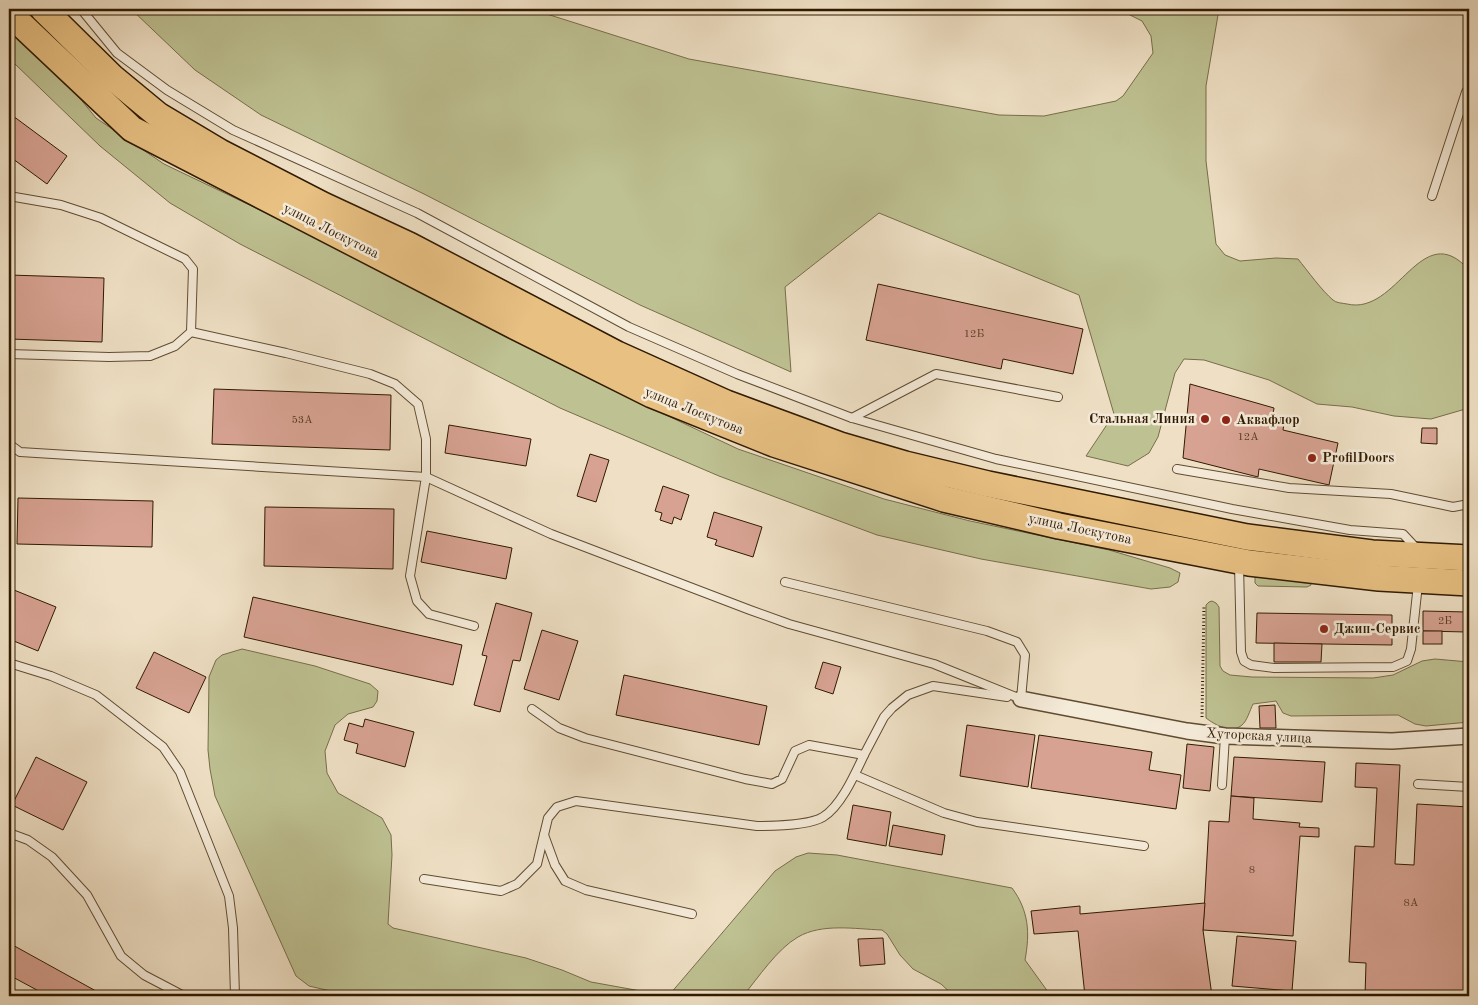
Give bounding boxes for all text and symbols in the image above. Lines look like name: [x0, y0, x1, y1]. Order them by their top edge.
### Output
street label: улица Лоскутова: [281, 201, 381, 261]
house number: 12Б: [964, 329, 984, 340]
street label: улица Лоскутова: [643, 385, 746, 437]
place label: Стальная Линия: [1089, 412, 1195, 426]
marker: Стальная Линия: [1199, 413, 1211, 425]
place label: Аквафлор: [1236, 413, 1300, 428]
marker: Аквафлор: [1220, 414, 1232, 426]
house number: 53А: [291, 415, 313, 426]
house number: 12А: [1237, 432, 1259, 443]
place label: ProfilDoors: [1322, 451, 1394, 465]
marker: ProfilDoors: [1306, 452, 1318, 464]
street label: улица Лоскутова: [1027, 511, 1133, 547]
house number: 2Б: [1438, 616, 1452, 627]
place label: Джип-Сервис: [1334, 622, 1421, 636]
marker: Джип-Сервис: [1318, 623, 1330, 635]
street label: Хуторская улица: [1206, 726, 1312, 746]
house number: 8: [1249, 865, 1255, 876]
house number: 8А: [1404, 898, 1419, 909]

